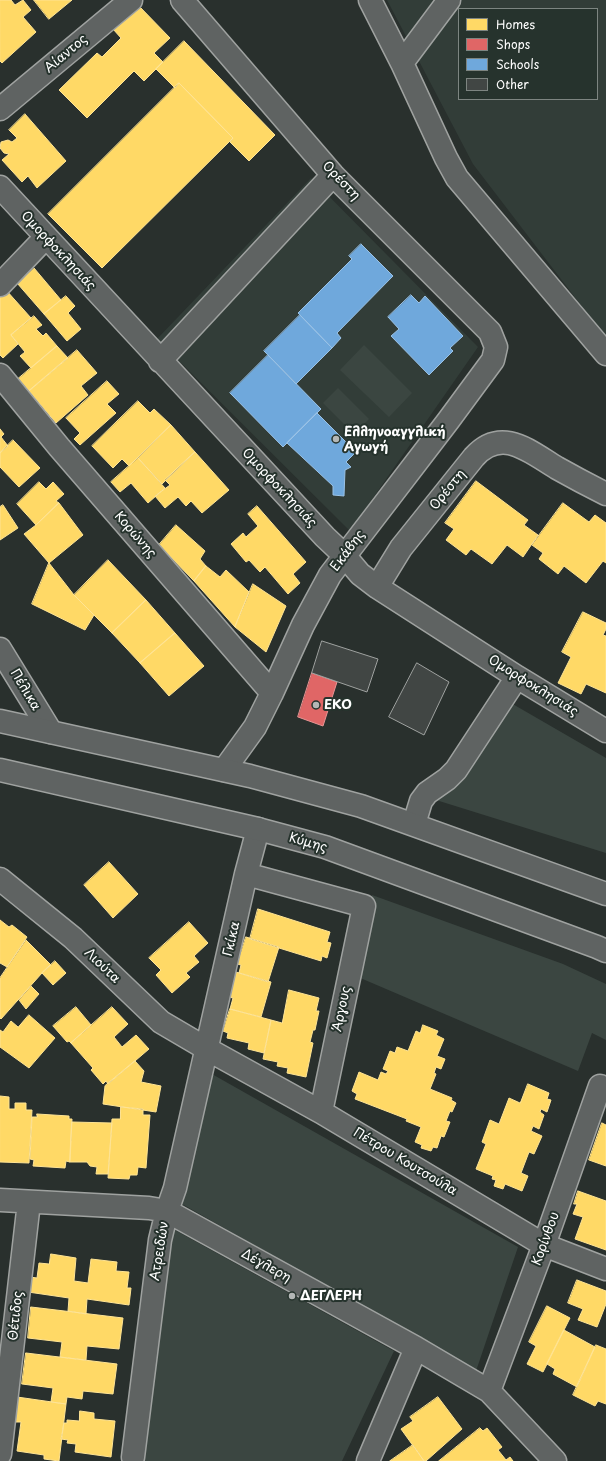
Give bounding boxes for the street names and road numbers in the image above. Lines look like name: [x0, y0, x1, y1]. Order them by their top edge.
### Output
street label: Αίαντος: [41, 32, 91, 76]
street label: Ορέστη: [319, 158, 363, 204]
street label: Ομορφοκλησιάς: [17, 208, 99, 294]
street label: Ομορφοκλησιάς: [238, 445, 320, 531]
street label: Ορέστη: [427, 467, 469, 513]
street label: Κορώνης: [111, 509, 159, 561]
street label: Εκάβης: [327, 527, 369, 575]
street label: Ομορφοκλησιάς: [485, 652, 581, 720]
street label: Πέλικα: [7, 666, 43, 714]
street label: Κύμης: [287, 830, 329, 856]
street label: Γκίκα: [220, 920, 244, 958]
street label: Λιούτα: [81, 945, 123, 987]
street label: Άργους: [330, 985, 354, 1033]
street label: Πέτρου Κουτσούλα: [350, 1125, 460, 1199]
street label: Κορίνθου: [529, 1210, 563, 1268]
street label: Ατρειδών: [148, 1220, 172, 1282]
street label: Δέγλερη: [239, 1246, 293, 1286]
street label: Θέτιδος: [6, 1290, 26, 1342]

